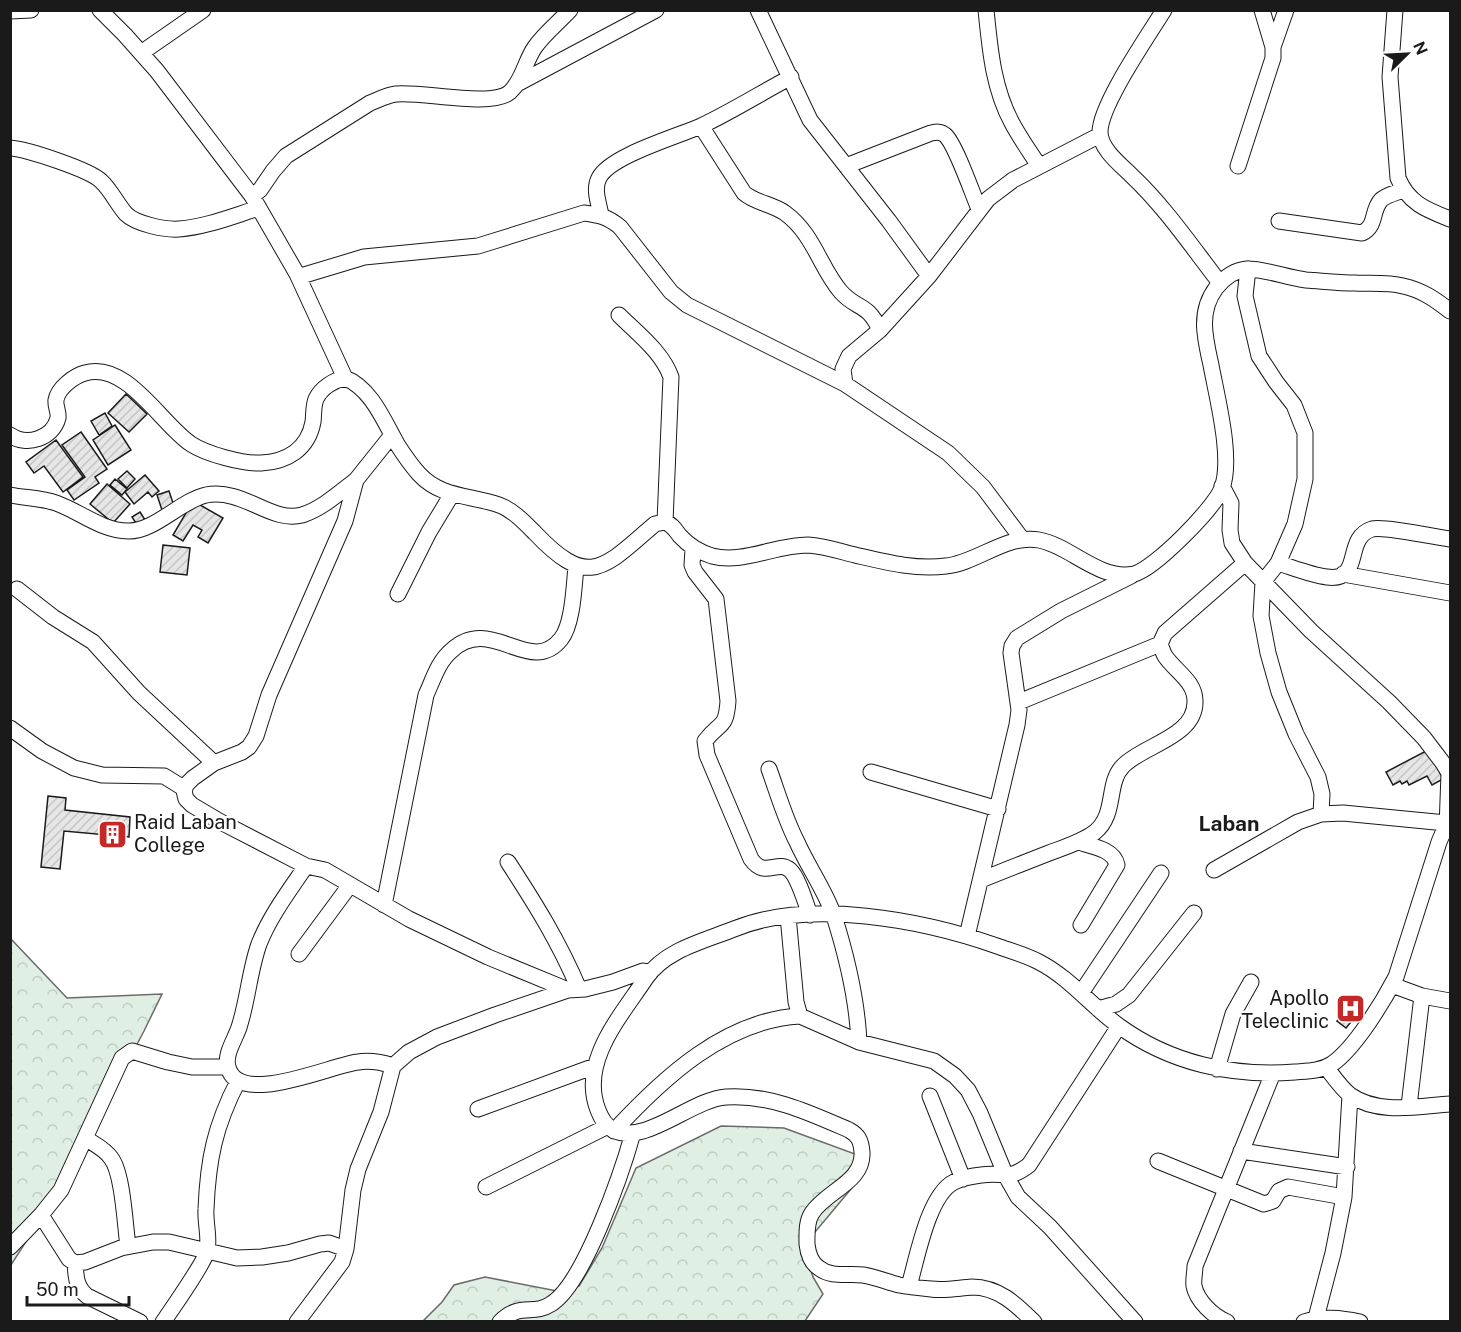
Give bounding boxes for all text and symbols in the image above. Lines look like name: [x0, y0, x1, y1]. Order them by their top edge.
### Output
north arrow: [1377, 24, 1437, 84]
text: N: [1409, 39, 1431, 58]
place label: Raid Laban College: [134, 810, 237, 857]
district label: Laban: [1199, 811, 1259, 836]
building icon: Raid Laban College: [97, 818, 129, 850]
place label: Apollo Teleclinic: [1241, 986, 1329, 1033]
hospital icon: Apollo Teleclinic: [1334, 993, 1366, 1025]
scale bar: [27, 1269, 129, 1307]
text: 50 m: [36, 1279, 79, 1300]

